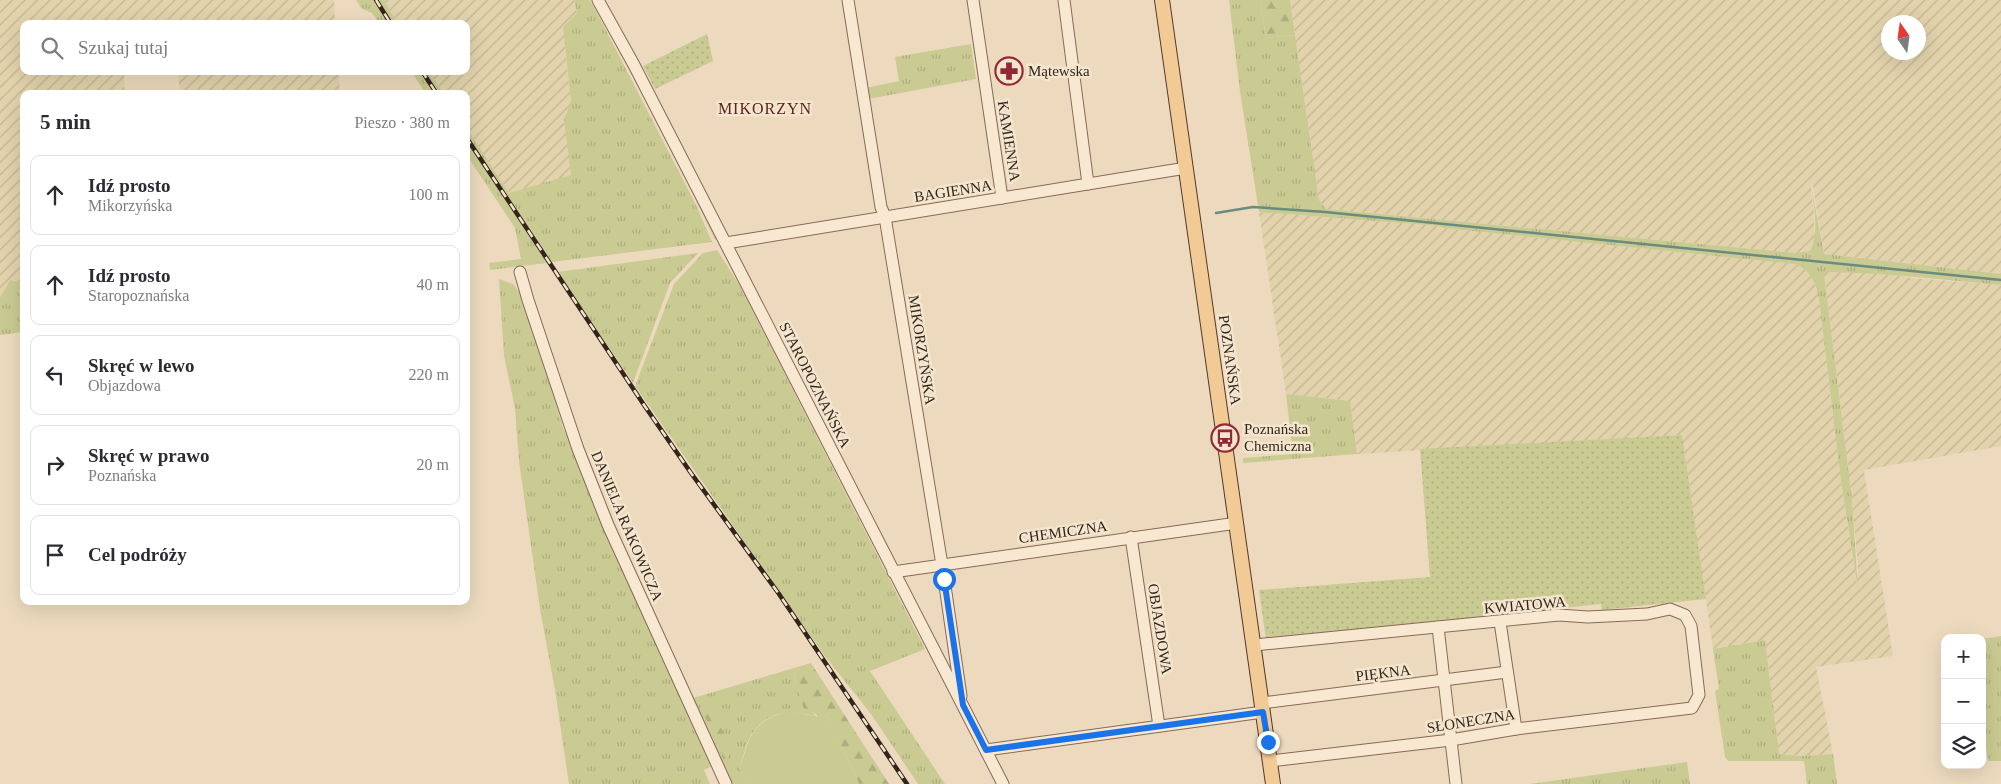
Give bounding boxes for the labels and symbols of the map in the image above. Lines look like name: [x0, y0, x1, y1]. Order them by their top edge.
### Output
north arrow: [1881, 15, 1926, 60]
pharmacy icon: Mątewska: [994, 56, 1024, 86]
place label: Mątewska: [1028, 63, 1090, 79]
street label: KAMIENNA: [995, 99, 1023, 183]
district label: MIKORZYN: [718, 100, 812, 117]
street label: BAGIENNA: [913, 177, 993, 205]
street label: MIKORZYŃSKA: [905, 294, 939, 406]
street label: POZNAŃSKA: [1216, 314, 1244, 406]
street label: STAROPOZNAŃSKA: [776, 320, 854, 451]
place label: Poznańska Chemiczna: [1244, 421, 1312, 454]
bus stop icon: Poznańska Chemiczna: [1210, 423, 1240, 453]
street label: DANIELA RAKOWICZA: [588, 449, 666, 603]
street label: CHEMICZNA: [1018, 518, 1108, 546]
route start: [933, 568, 956, 591]
street label: OBJAZDOWA: [1145, 582, 1175, 676]
street label: KWIATOWA: [1483, 593, 1567, 617]
street label: PIĘKNA: [1355, 662, 1411, 684]
street label: SŁONECZNA: [1426, 706, 1516, 736]
route end: [1257, 731, 1280, 754]

